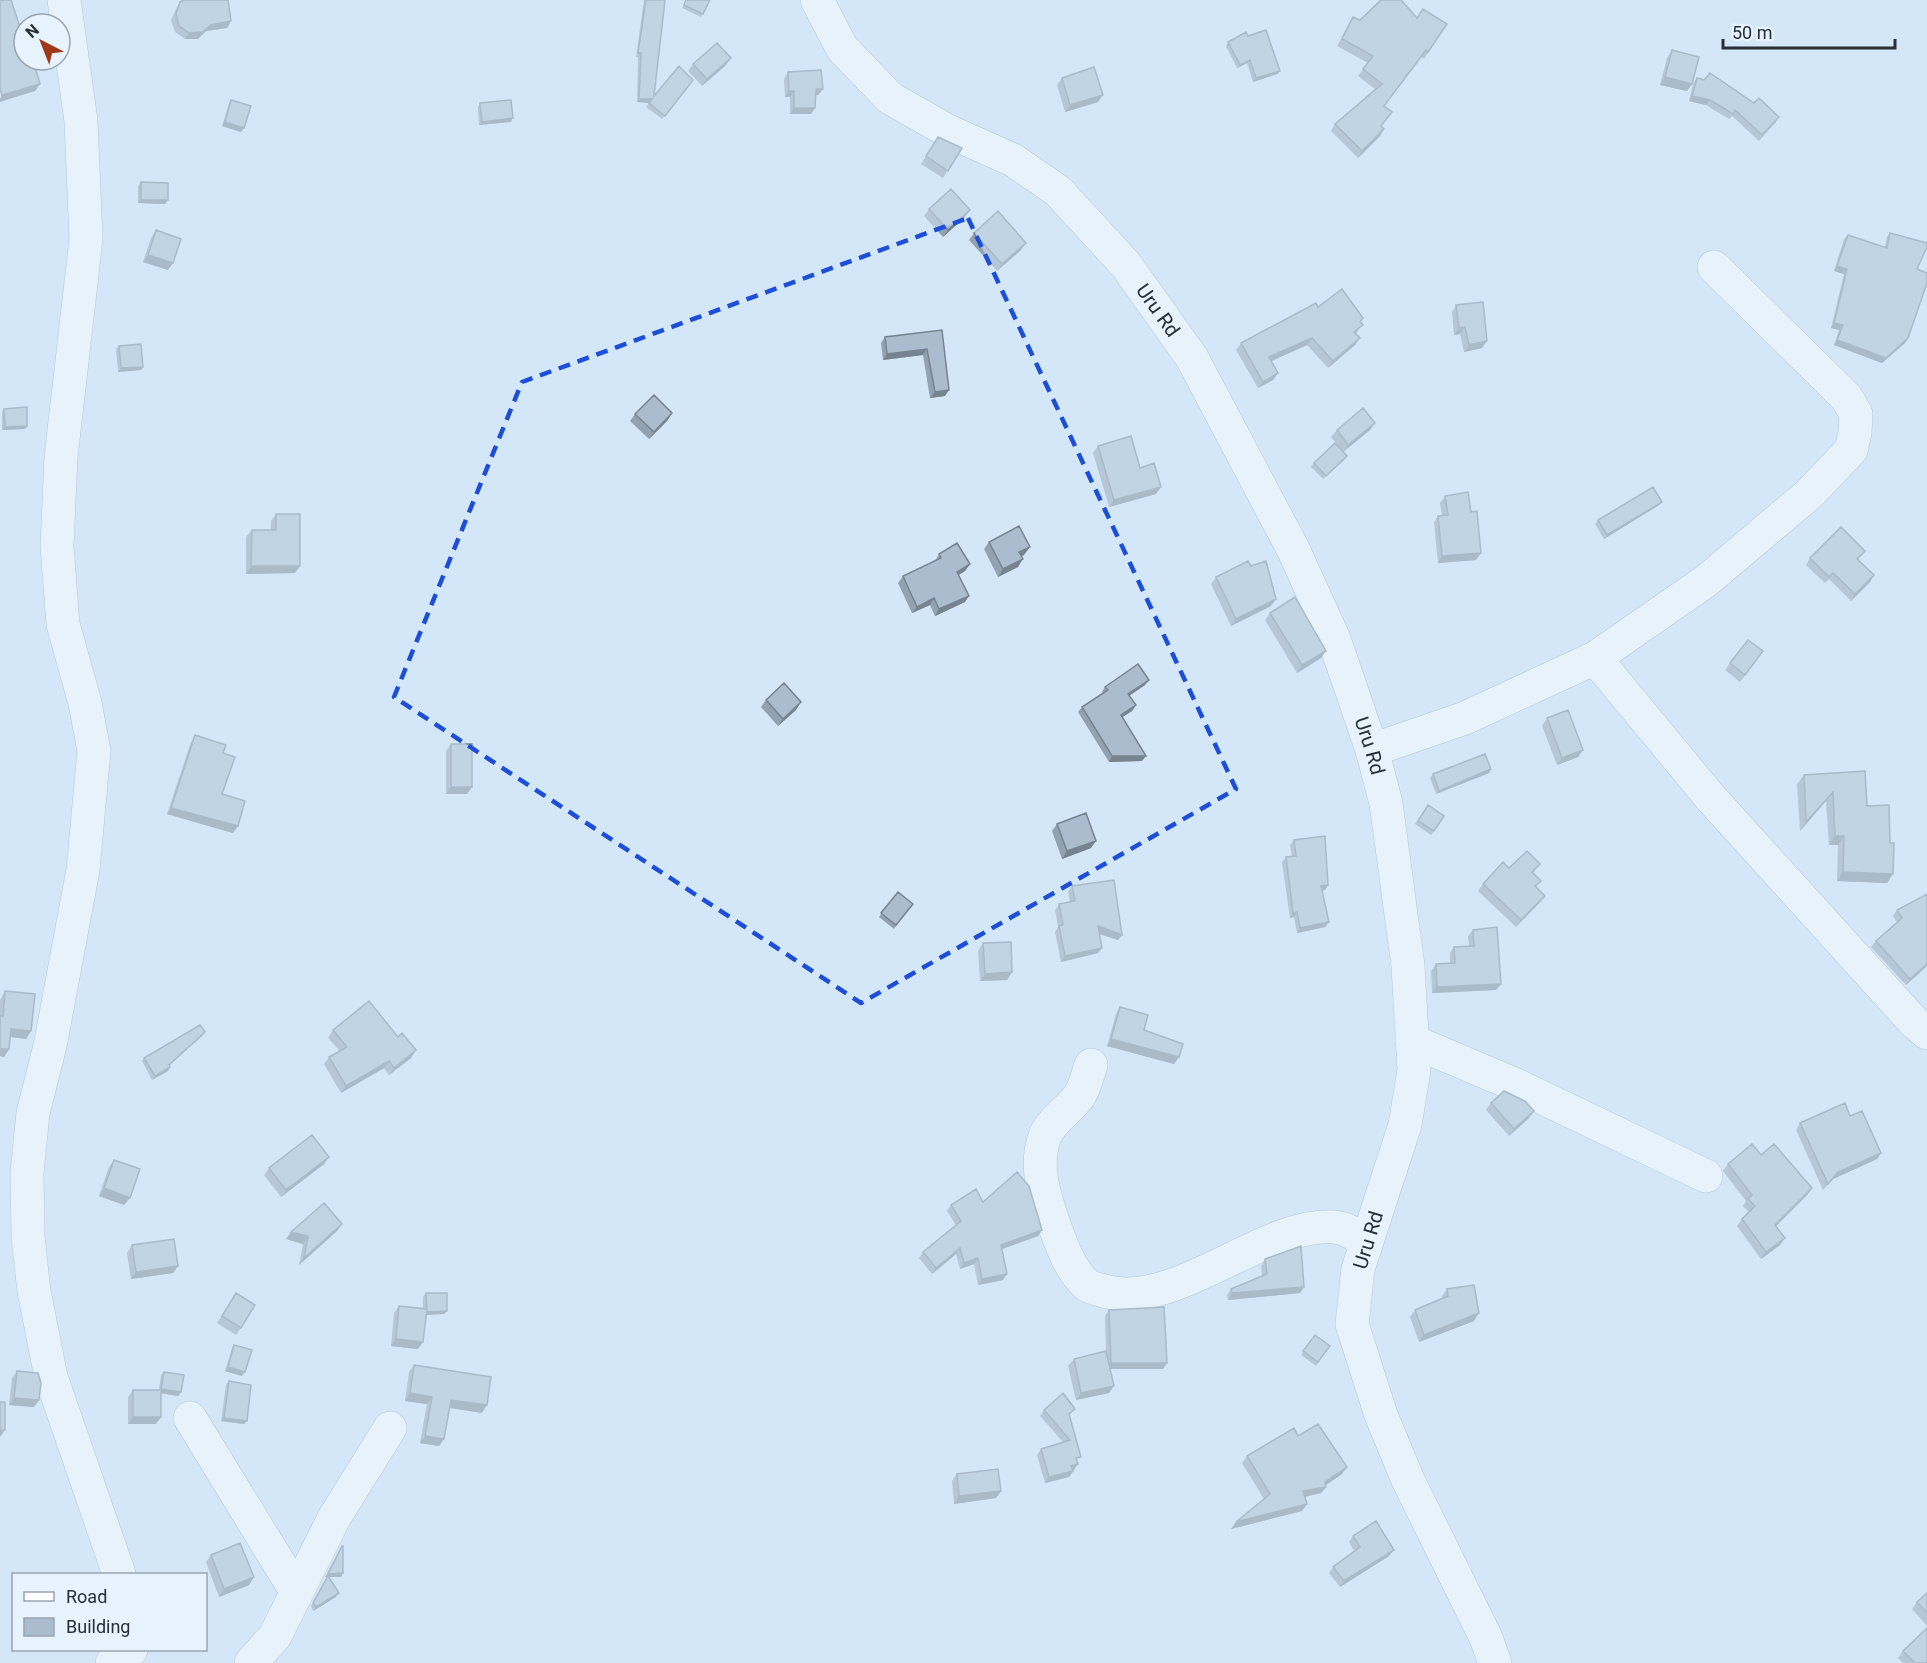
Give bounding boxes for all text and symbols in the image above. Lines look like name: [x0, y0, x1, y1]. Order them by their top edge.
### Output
north arrow: [12, 12, 72, 72]
scale bar: [1723, 12, 1896, 50]
text: N: [22, 20, 43, 42]
text: 50 m: [1732, 22, 1772, 43]
street label: Uru Rd: [1131, 279, 1185, 341]
street label: Uru Rd: [1349, 713, 1390, 777]
street label: Uru Rd: [1348, 1208, 1388, 1272]
legend: [12, 1573, 207, 1651]
text: Road: [66, 1586, 107, 1607]
text: Building: [66, 1616, 130, 1637]

